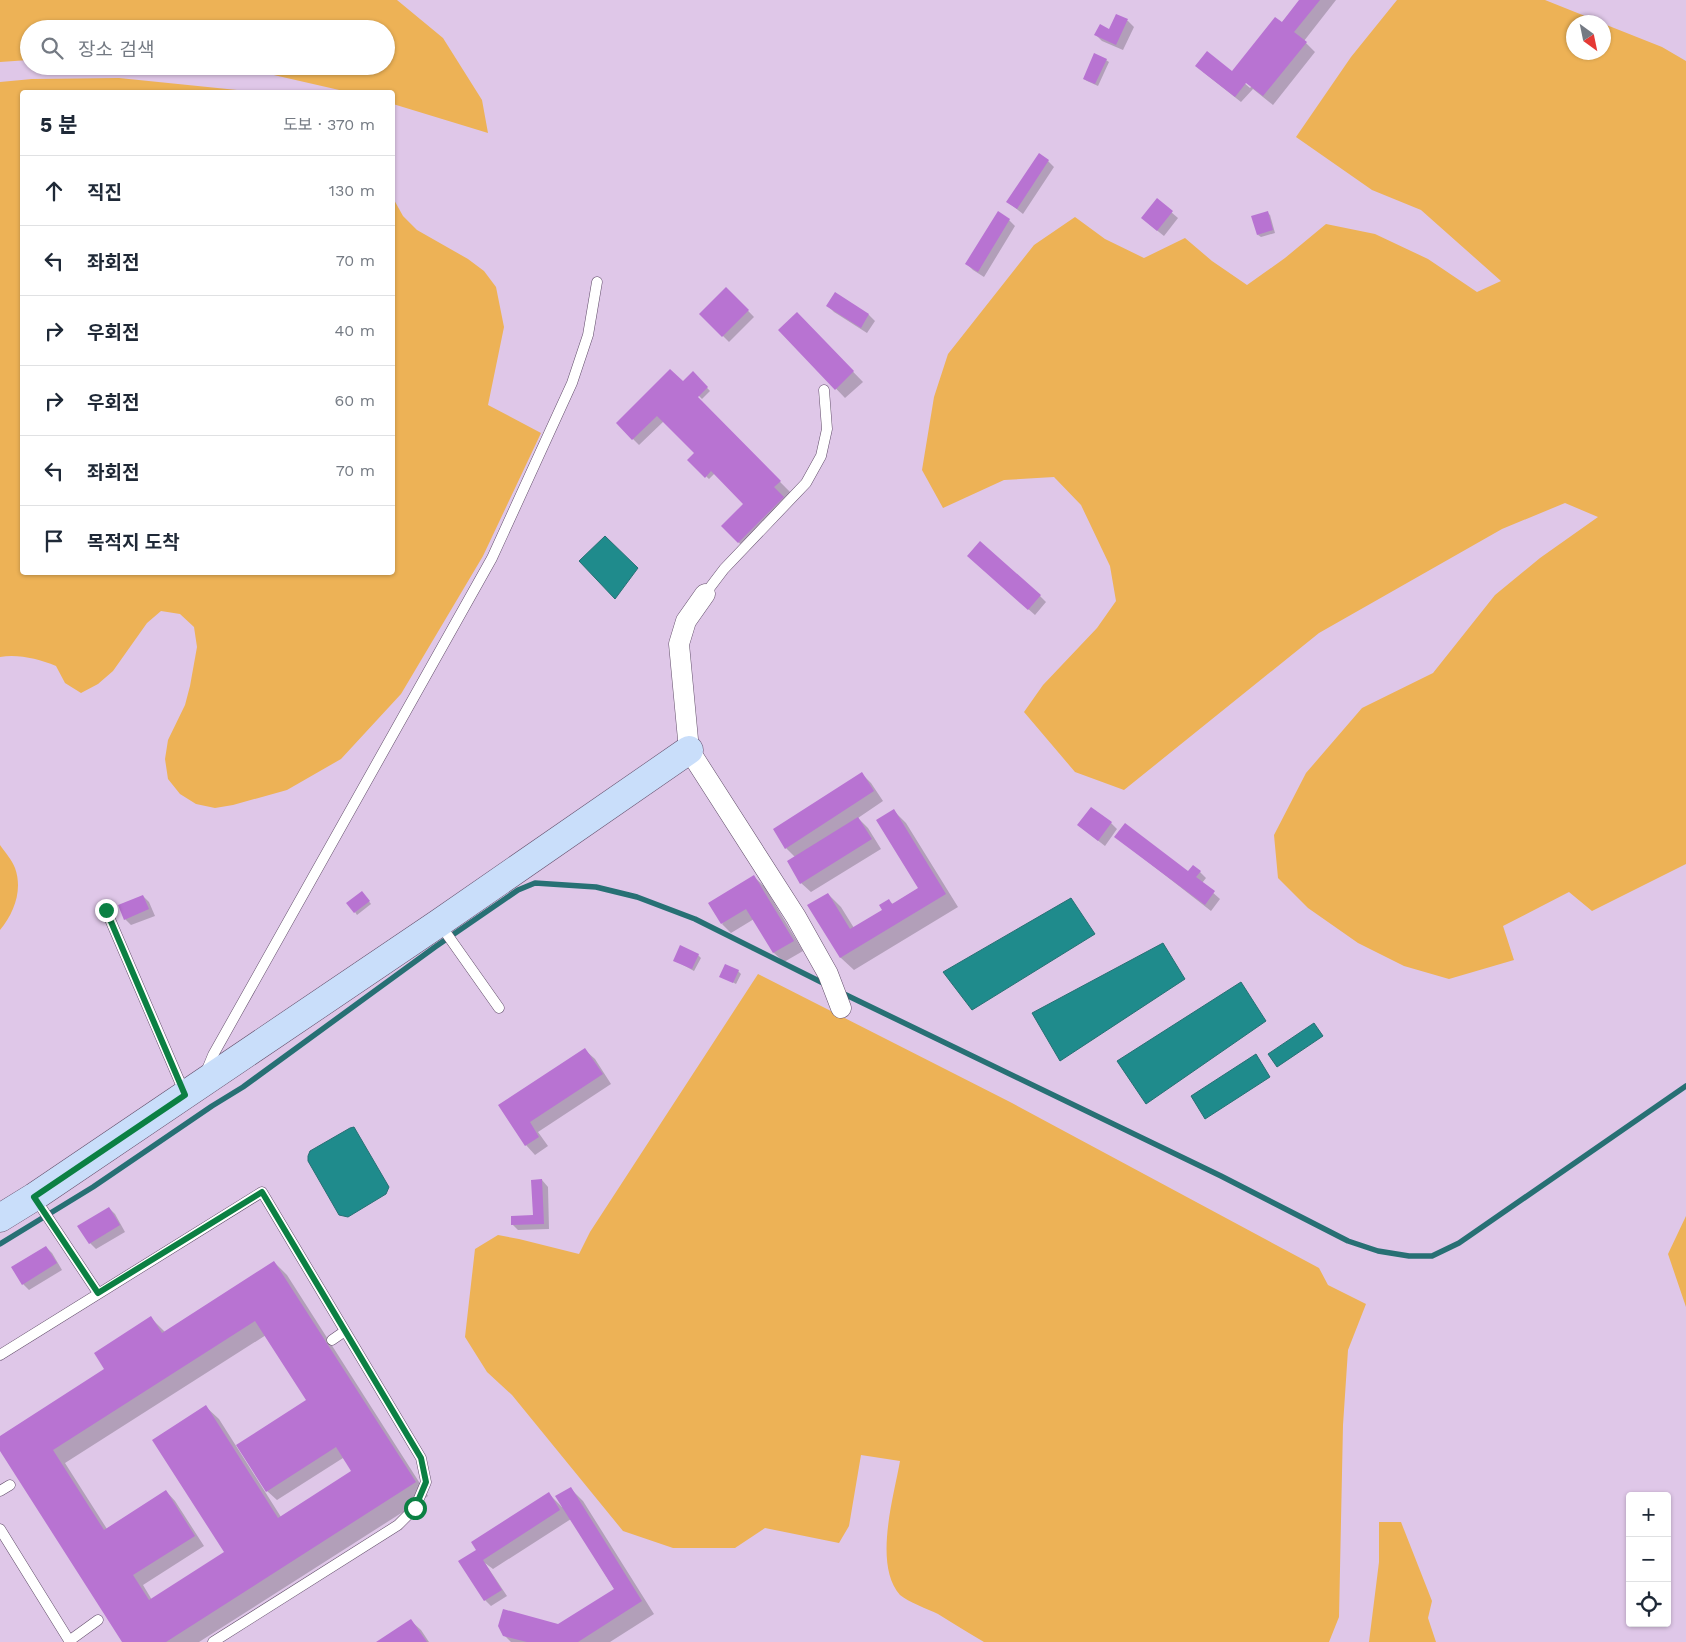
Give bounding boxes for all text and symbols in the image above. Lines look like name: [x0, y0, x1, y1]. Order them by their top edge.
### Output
north arrow: [1566, 15, 1611, 60]
search box: [20, 20, 395, 75]
icon: search: [38, 34, 66, 62]
text: 장소 검색: [78, 38, 154, 61]
text: 5 분: [40, 112, 78, 137]
text: 도보 · 370 m: [283, 115, 375, 134]
icon: ahead: [40, 177, 68, 205]
text: 직진: [87, 181, 122, 204]
text: 130 m: [329, 181, 375, 200]
icon: left: [40, 247, 68, 275]
text: 좌회전: [87, 251, 139, 274]
text: 70 m: [336, 251, 375, 270]
icon: right: [40, 317, 68, 345]
text: 우회전: [87, 321, 139, 344]
text: 40 m: [335, 321, 375, 340]
icon: right: [40, 387, 68, 415]
text: 우회전: [87, 391, 139, 414]
text: 60 m: [335, 391, 375, 410]
icon: left: [40, 457, 68, 485]
text: 좌회전: [87, 461, 139, 484]
text: 70 m: [336, 461, 375, 480]
icon: arrive: [40, 527, 68, 555]
text: 목적지 도착: [87, 531, 180, 554]
route end: [95, 899, 118, 922]
map controls: [1626, 1492, 1671, 1627]
button: +: [1626, 1492, 1671, 1537]
route start: [404, 1497, 427, 1520]
button: −: [1626, 1537, 1671, 1582]
button: locate: [1626, 1582, 1671, 1627]

